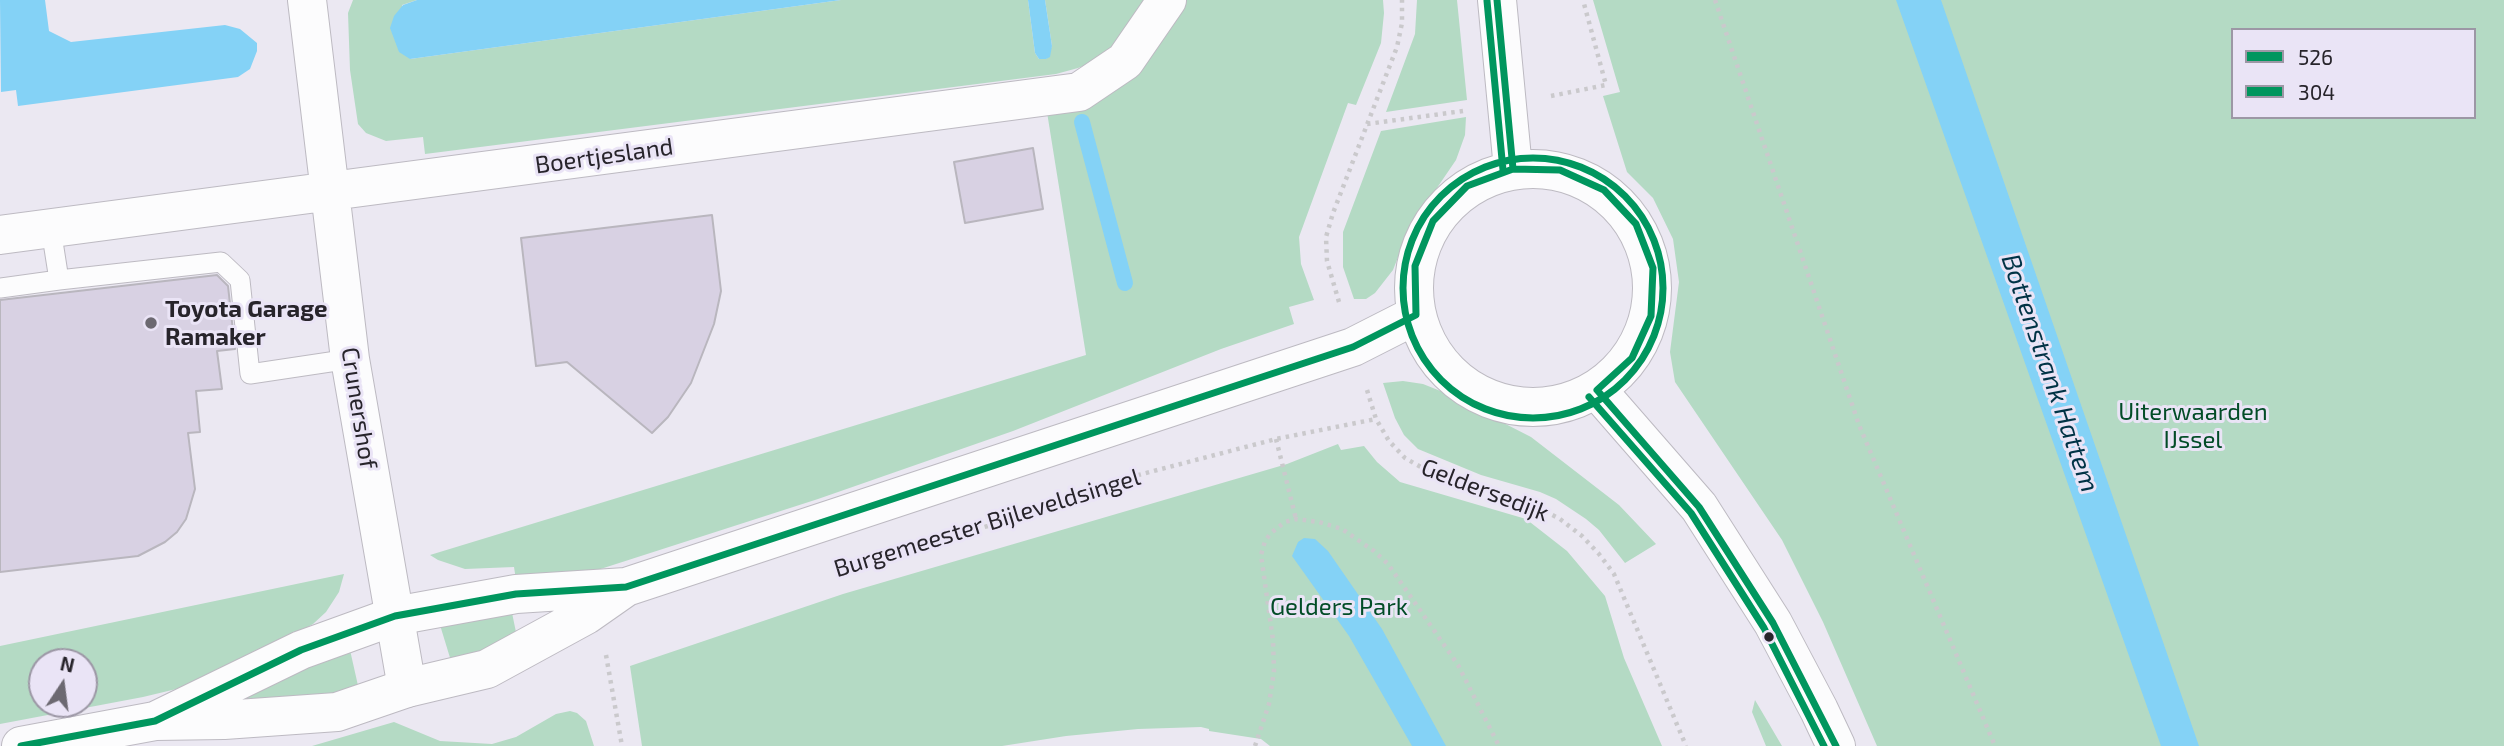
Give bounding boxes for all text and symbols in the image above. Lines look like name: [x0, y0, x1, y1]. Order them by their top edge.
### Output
legend: [2231, 28, 2476, 119]
text: 526: [2298, 44, 2333, 69]
text: 304: [2298, 79, 2335, 104]
street label: Boertjesland: [533, 132, 675, 180]
water label: Bottenstrank Hattem: [1995, 250, 2105, 496]
place label: Toyota Garage Ramaker: [165, 295, 328, 351]
marker: Toyota Garage Ramaker: [143, 315, 159, 331]
street label: Crunershof: [335, 345, 383, 471]
park label: Uiterwaarden IJssel: [2118, 398, 2268, 454]
street label: Geldersedijk: [1417, 452, 1553, 528]
street label: Burgemeester Bijleveldsingel: [830, 463, 1144, 583]
park label: Gelders Park: [1270, 593, 1408, 621]
unlabelled marker: [1762, 630, 1776, 644]
north arrow: [28, 648, 98, 718]
text: N: [58, 651, 77, 677]

